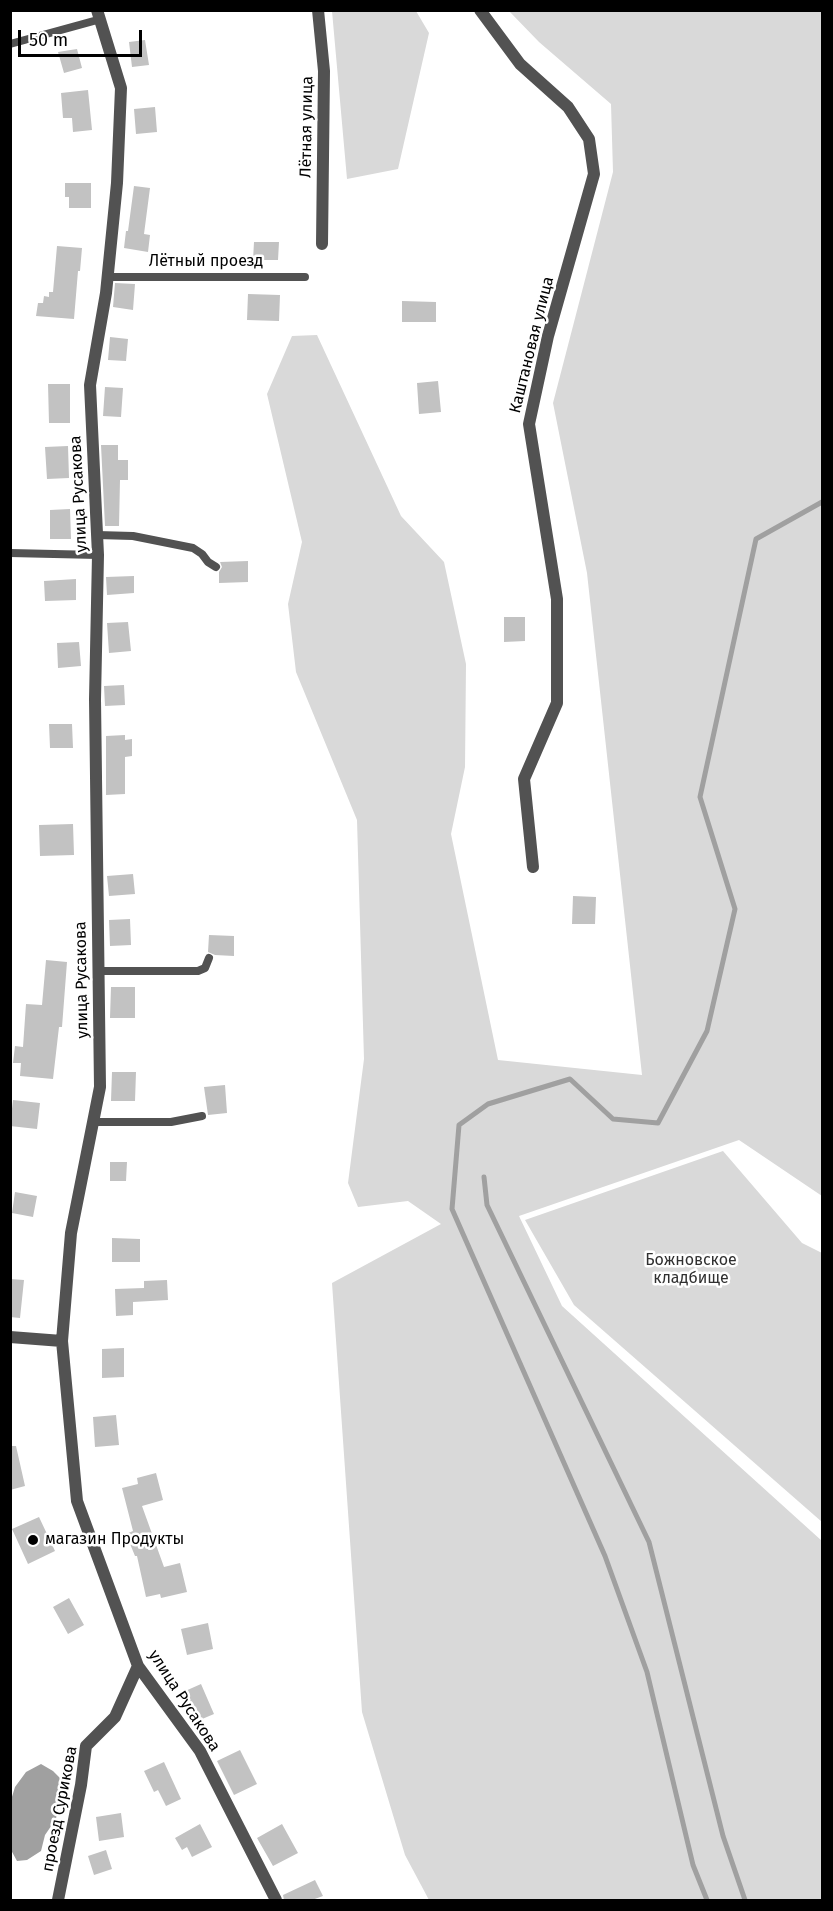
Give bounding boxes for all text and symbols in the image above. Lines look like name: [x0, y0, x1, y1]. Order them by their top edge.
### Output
scale bar: [21, 18, 146, 56]
text: 50 m: [29, 29, 68, 51]
street label: Лётная улица: [297, 76, 317, 178]
street label: Лётный проезд: [149, 252, 263, 272]
street label: Каштановая улица: [506, 275, 558, 415]
street label: улица Русакова: [66, 435, 92, 553]
street label: улица Русакова: [71, 921, 93, 1039]
park label: Божновское кладбище: [645, 1251, 737, 1289]
place label: магазин Продукты: [45, 1530, 184, 1550]
marker: магазин Продукты: [26, 1533, 40, 1547]
street label: улица Русакова: [144, 1647, 224, 1755]
street label: проезд Сурикова: [38, 1744, 82, 1874]

